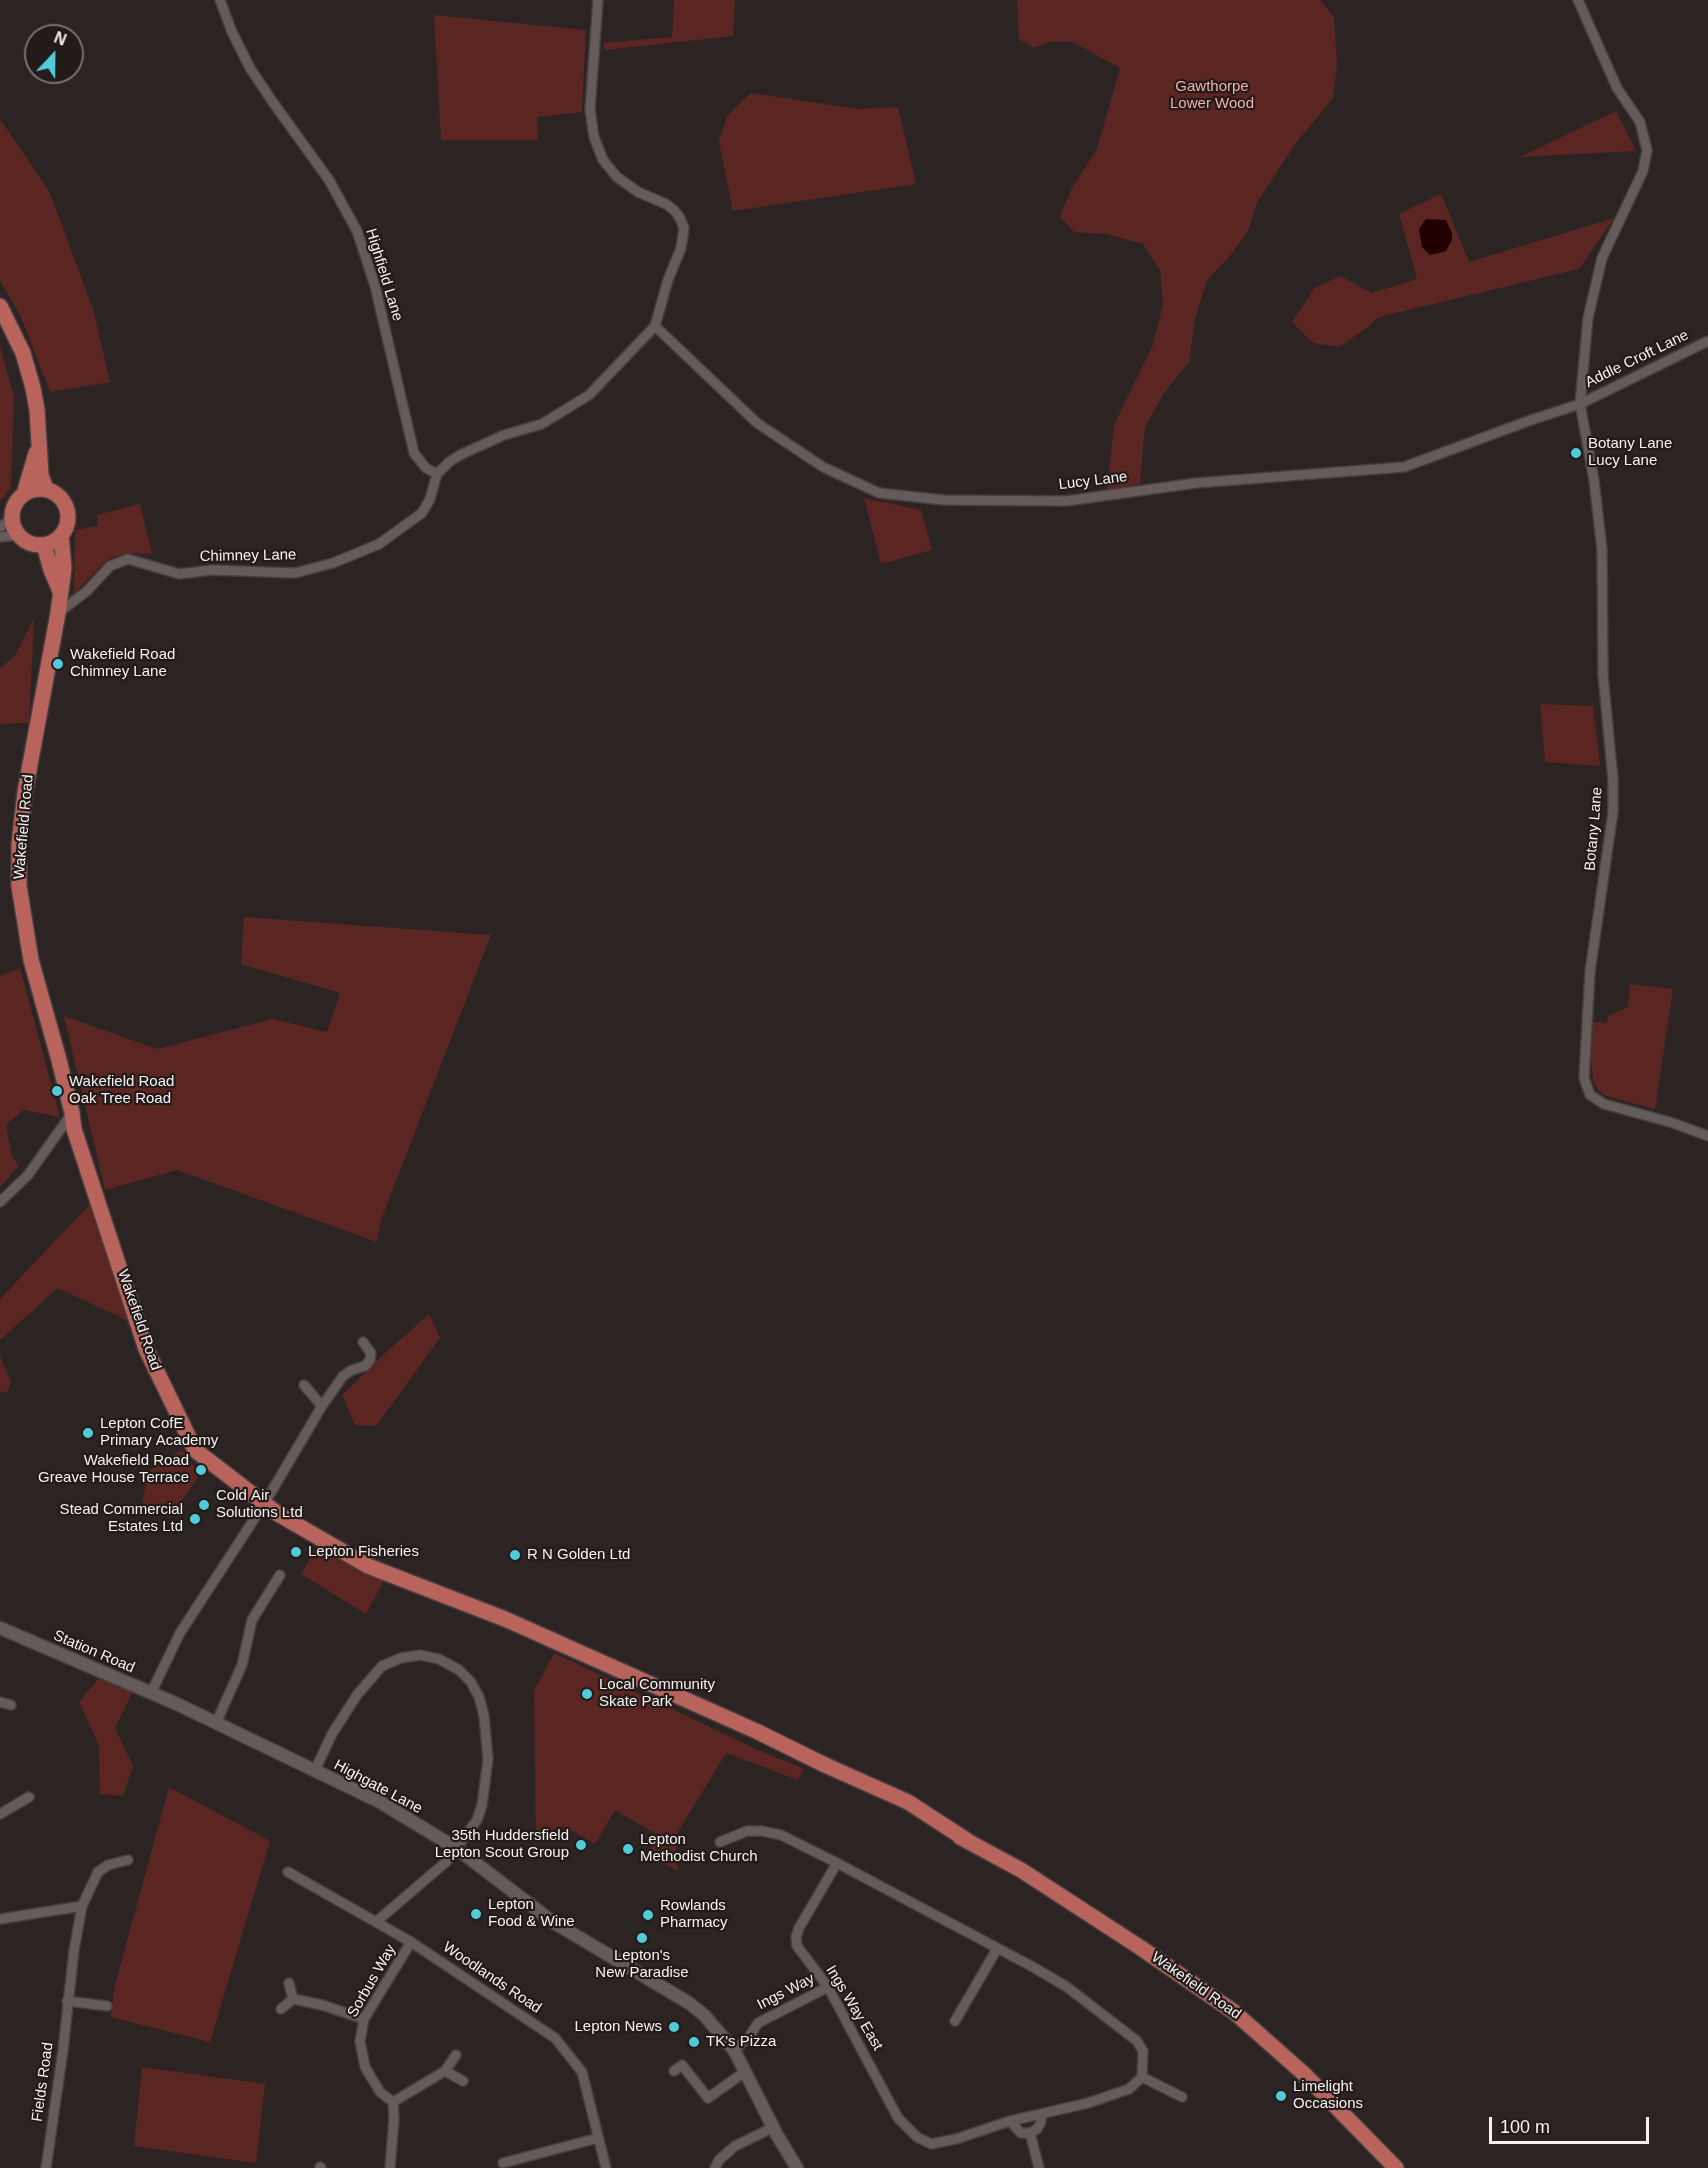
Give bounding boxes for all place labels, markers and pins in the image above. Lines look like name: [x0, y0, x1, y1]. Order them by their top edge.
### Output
place label: Botany Lane Lucy Lane: [1588, 435, 1672, 470]
marker: Botany Lane Lucy Lane: [1569, 446, 1583, 460]
place label: Wakefield Road Chimney Lane: [70, 646, 175, 681]
marker: Wakefield Road Chimney Lane: [51, 657, 65, 671]
place label: Wakefield Road Oak Tree Road: [69, 1073, 174, 1108]
marker: Wakefield Road Oak Tree Road: [50, 1084, 64, 1098]
place label: Lepton CofE Primary Academy: [100, 1415, 218, 1450]
marker: Lepton CofE Primary Academy: [81, 1426, 95, 1440]
place label: Wakefield Road Greave House Terrace: [38, 1452, 189, 1487]
marker: Wakefield Road Greave House Terrace: [194, 1463, 208, 1477]
place label: Cold Air Solutions Ltd: [216, 1487, 303, 1522]
marker: Cold Air Solutions Ltd: [197, 1498, 211, 1512]
place label: Stead Commercial Estates Ltd: [60, 1501, 183, 1536]
marker: Stead Commercial Estates Ltd: [188, 1512, 202, 1526]
place label: Lepton Fisheries: [308, 1543, 419, 1561]
marker: Lepton Fisheries: [289, 1545, 303, 1559]
place label: R N Golden Ltd: [527, 1546, 630, 1564]
marker: R N Golden Ltd: [508, 1548, 522, 1562]
place label: Local Community Skate Park: [599, 1676, 715, 1711]
marker: Local Community Skate Park: [580, 1687, 594, 1701]
place label: 35th Huddersfield Lepton Scout Group: [435, 1827, 569, 1862]
place label: Lepton Methodist Church: [640, 1831, 758, 1866]
marker: 35th Huddersfield Lepton Scout Group: [574, 1838, 588, 1852]
marker: Lepton Methodist Church: [621, 1842, 635, 1856]
place label: Lepton Food & Wine: [488, 1896, 575, 1931]
place label: Rowlands Pharmacy: [660, 1897, 728, 1932]
marker: Lepton Food & Wine: [469, 1907, 483, 1921]
marker: Rowlands Pharmacy: [641, 1908, 655, 1922]
marker: Lepton's New Paradise: [635, 1931, 649, 1945]
place label: Lepton's New Paradise: [595, 1947, 689, 1982]
place label: Lepton News: [574, 2018, 662, 2036]
marker: Lepton News: [667, 2020, 681, 2034]
place label: TK's Pizza: [706, 2033, 776, 2051]
marker: TK's Pizza: [687, 2035, 701, 2049]
place label: Limelight Occasions: [1293, 2078, 1363, 2113]
marker: Limelight Occasions: [1274, 2089, 1288, 2103]

